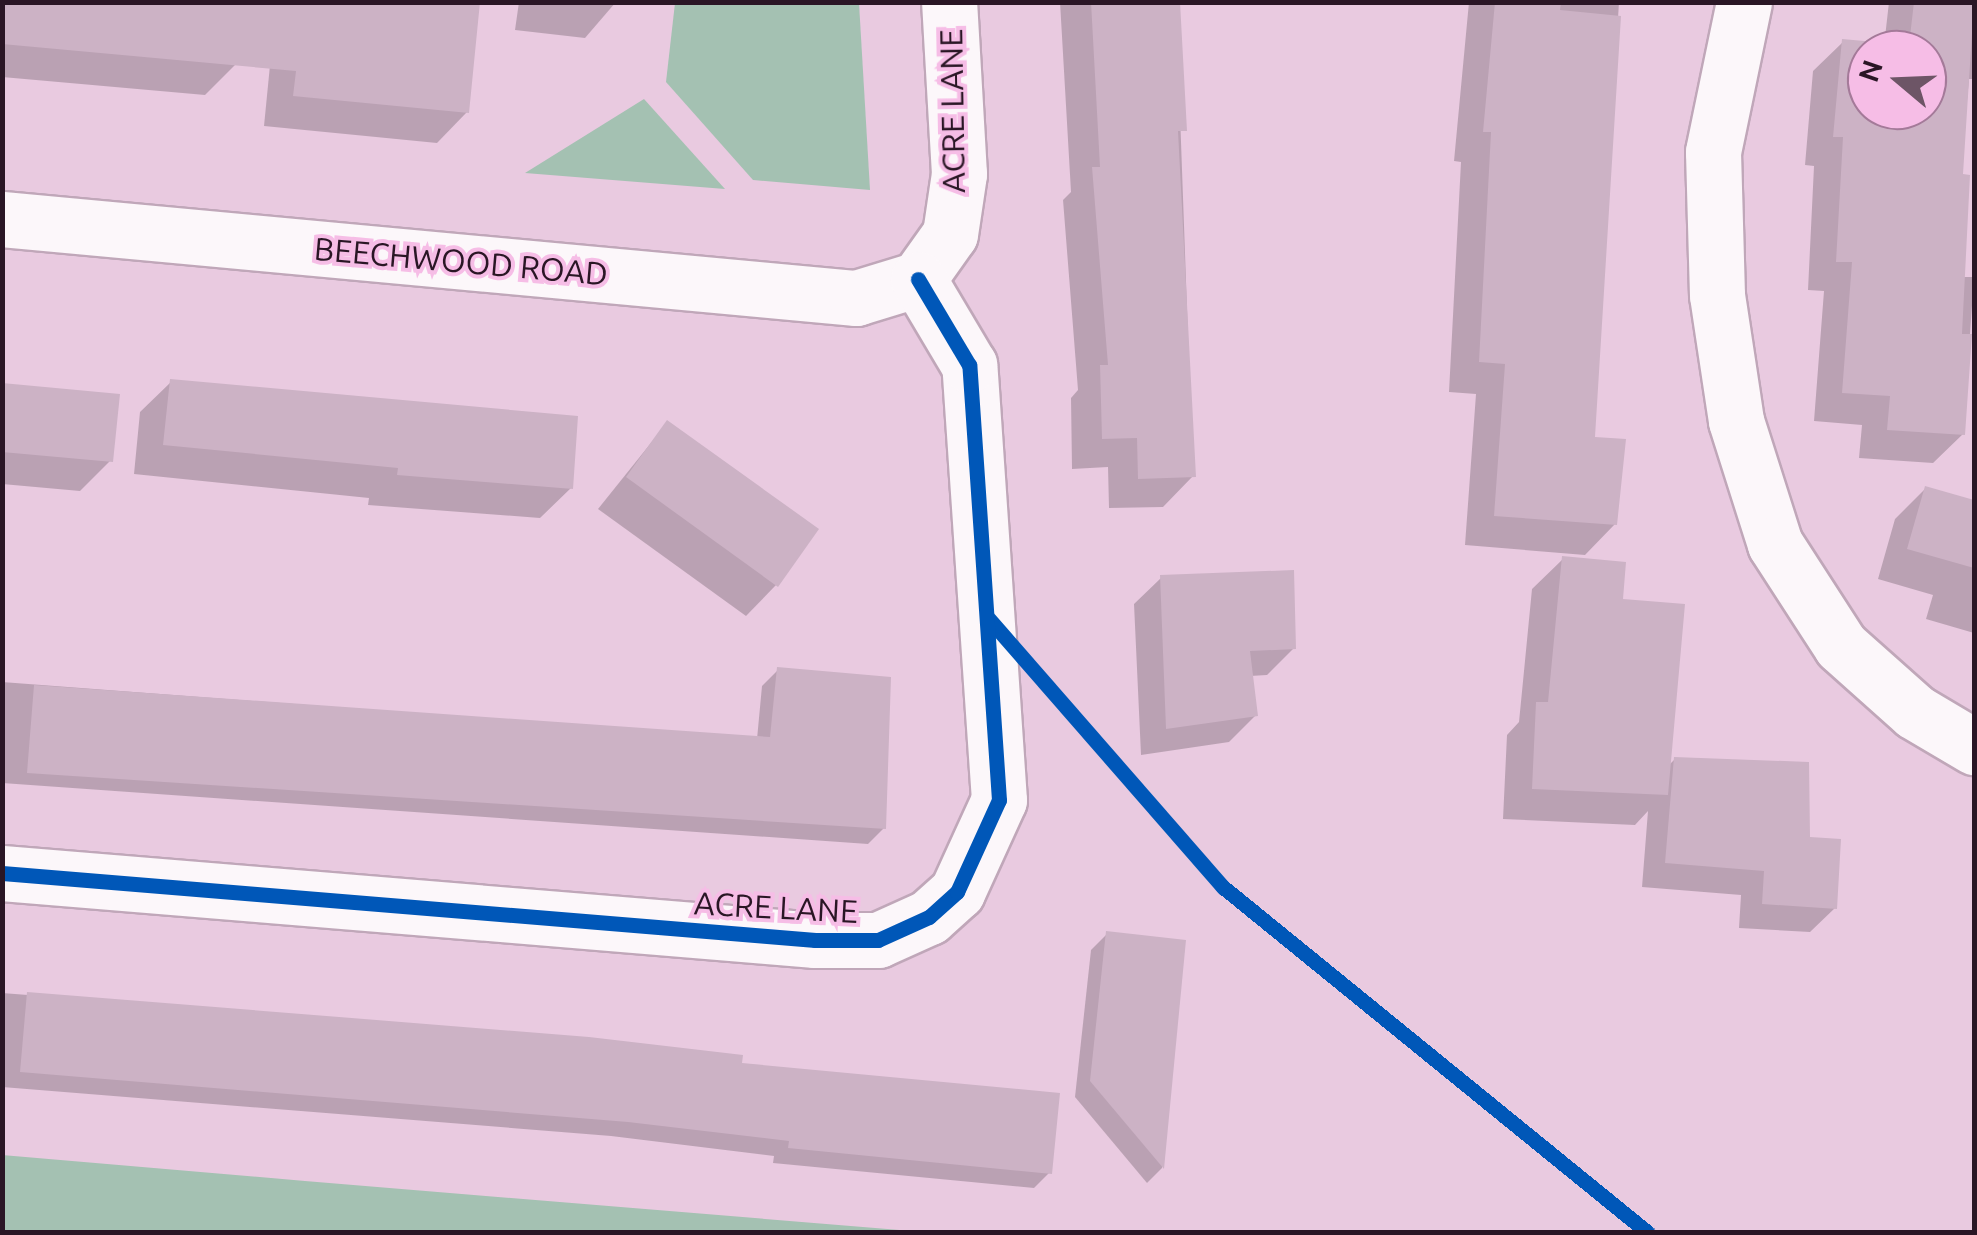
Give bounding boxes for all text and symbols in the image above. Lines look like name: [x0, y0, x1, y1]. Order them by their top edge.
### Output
street label: ACRE LANE: [931, 29, 973, 193]
north arrow: [1847, 30, 1947, 130]
text: N: [1852, 56, 1888, 86]
street label: BEECHWOOD ROAD: [313, 229, 609, 293]
street label: ACRE LANE: [693, 884, 859, 930]

